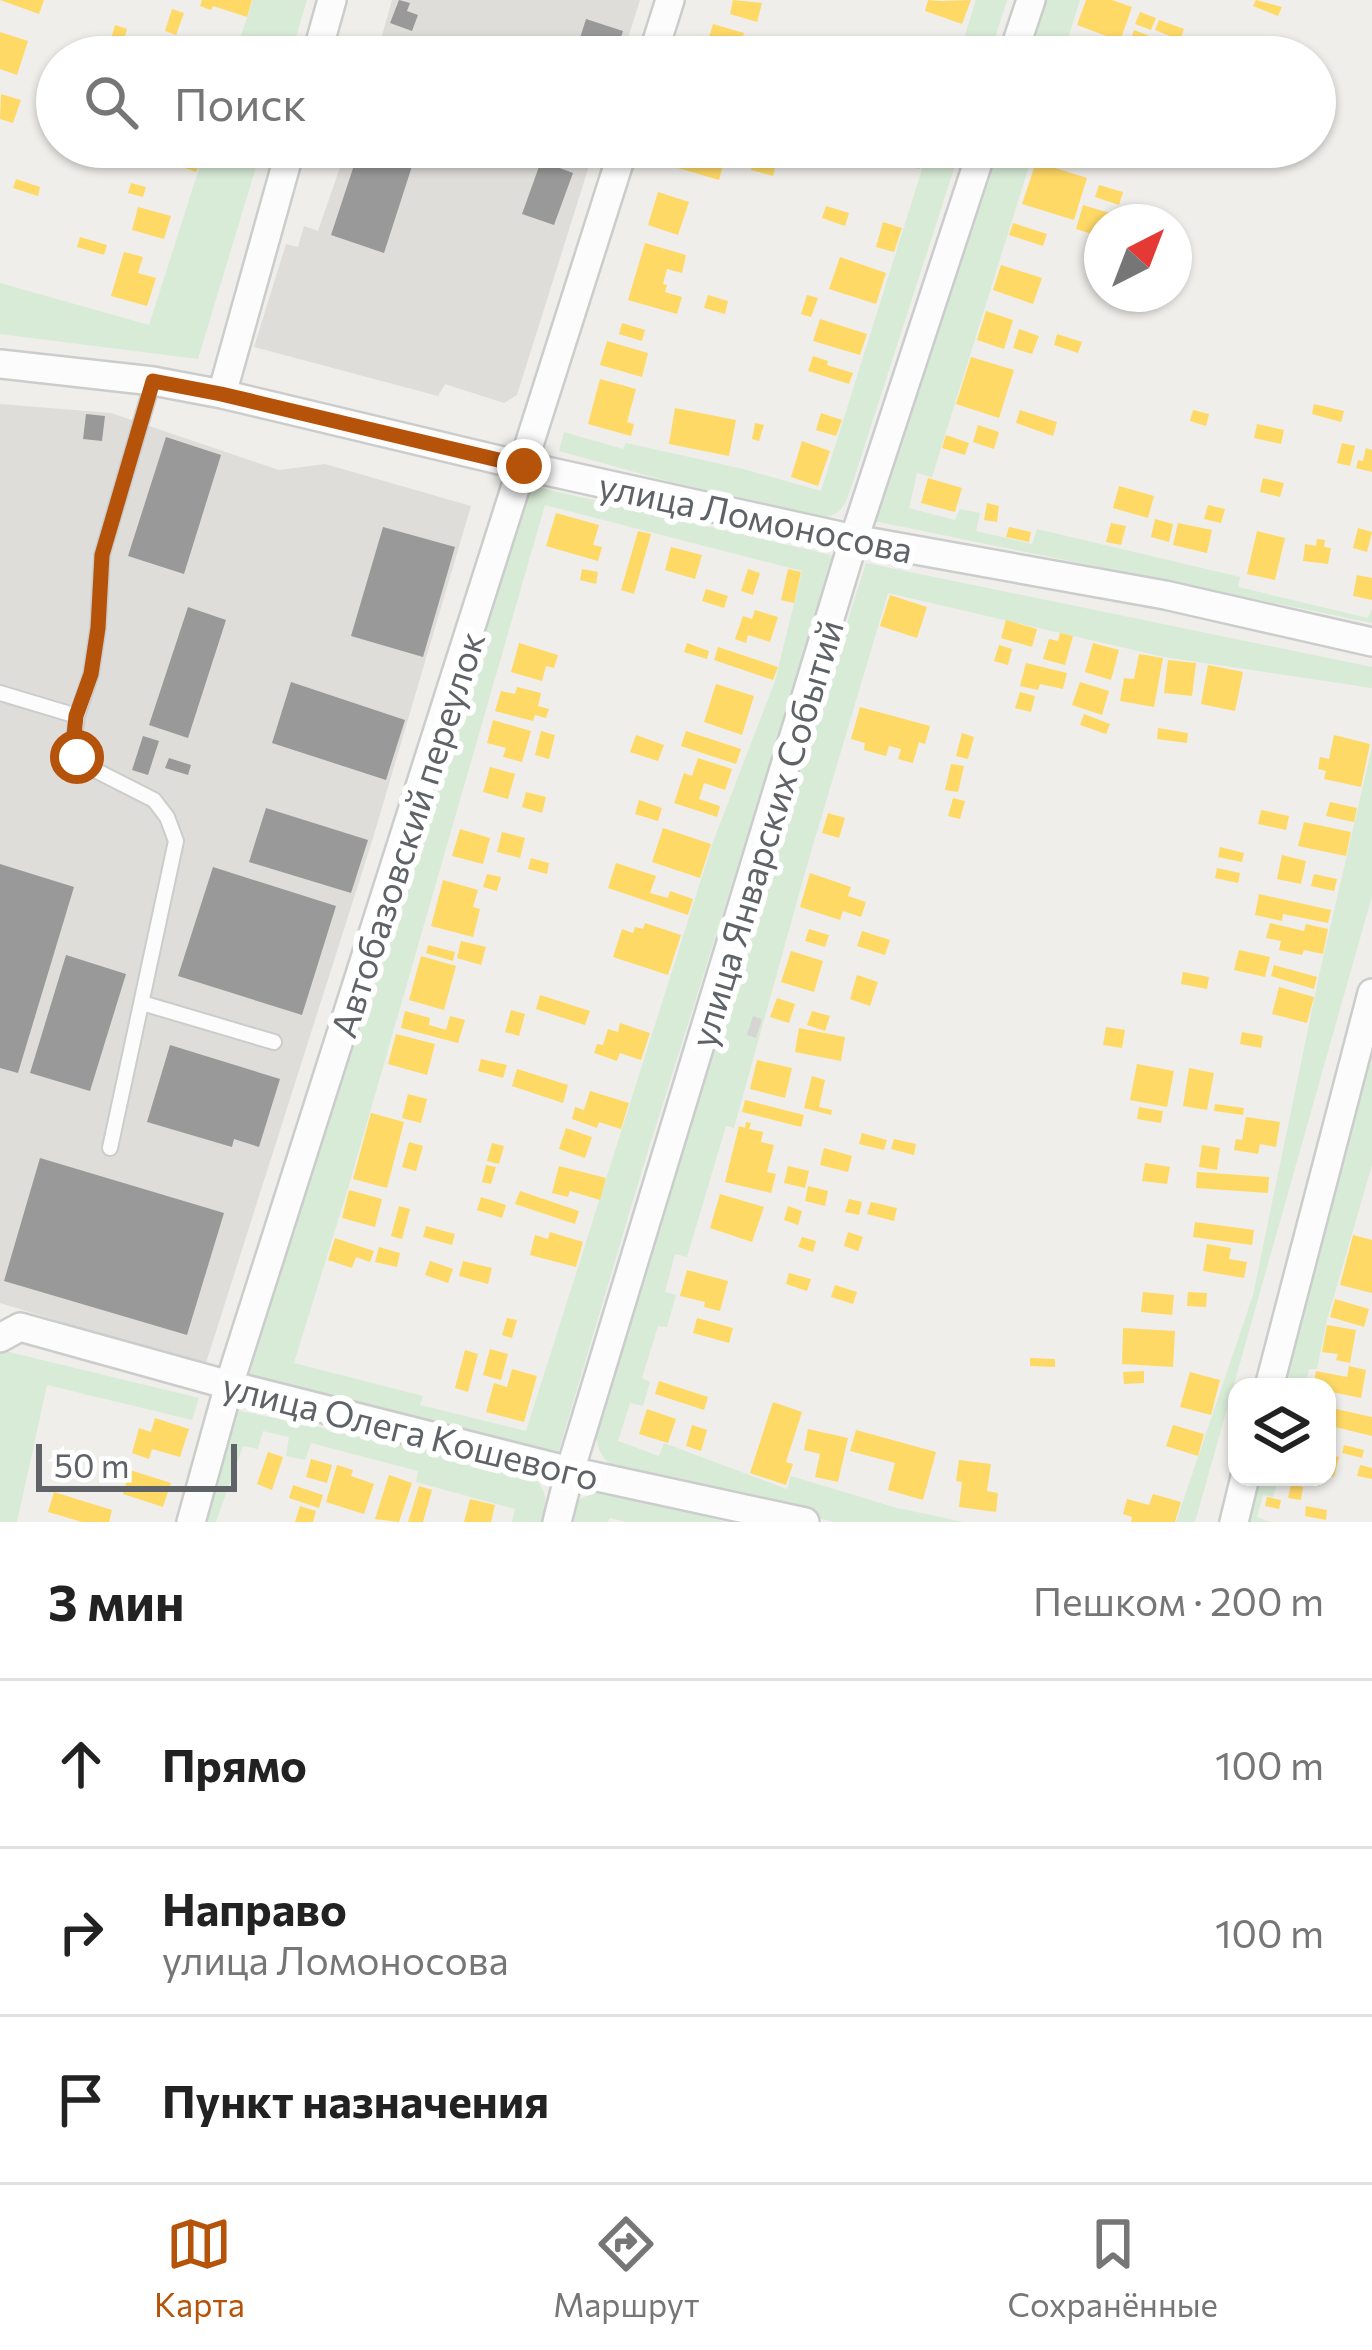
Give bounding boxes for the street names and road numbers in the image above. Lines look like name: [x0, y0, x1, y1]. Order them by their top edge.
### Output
street label: улица Ломоносова: [595, 461, 917, 571]
street label: улица Январских Событий: [679, 614, 851, 1052]
street label: Автобазовский переулок: [320, 626, 492, 1042]
street label: улица Олега Кошевого: [218, 1362, 604, 1498]

